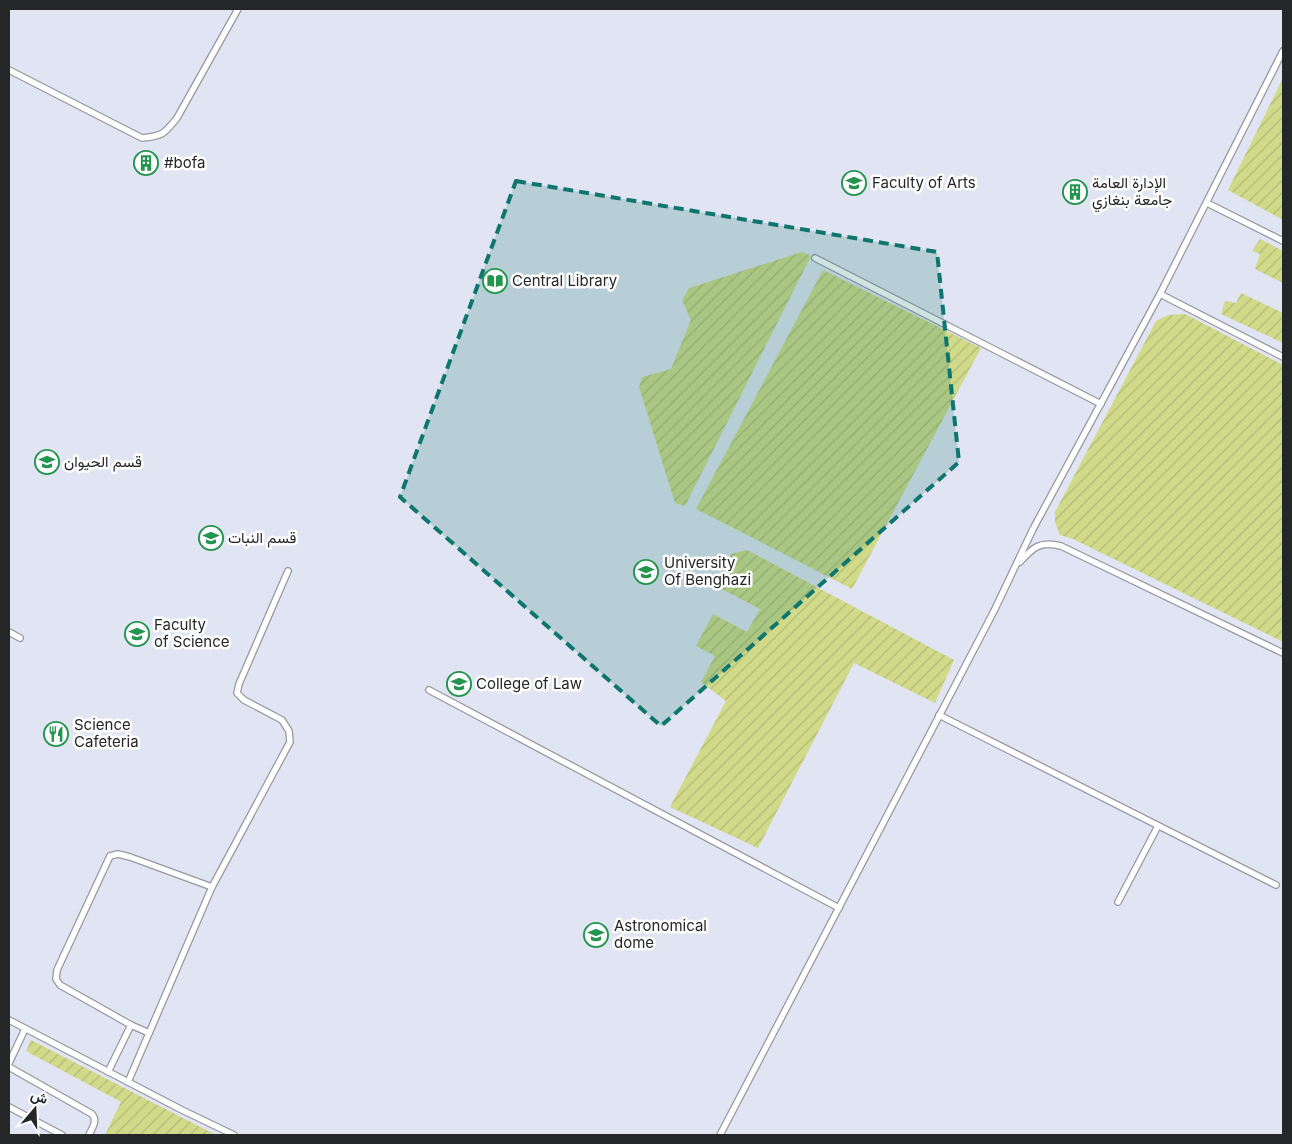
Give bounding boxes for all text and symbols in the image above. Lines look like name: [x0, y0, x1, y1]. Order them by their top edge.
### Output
building icon: #bofa: [133, 150, 159, 176]
place label: #bofa: [164, 153, 205, 172]
school or university icon: Faculty of Arts: [841, 170, 867, 196]
place label: Faculty of Arts: [872, 173, 976, 192]
place label: الإدارة العامة جامعة بنغازي: [1092, 173, 1172, 213]
building icon: الإدارة العامة جامعة بنغازي: [1062, 179, 1088, 205]
library icon: Central Library: [482, 268, 508, 294]
place label: Central Library: [512, 271, 618, 290]
school or university icon: قسم الحيوان: [34, 449, 60, 475]
place label: قسم الحيوان: [64, 452, 142, 472]
school or university icon: قسم النبات: [198, 525, 224, 551]
place label: قسم النبات: [228, 528, 296, 548]
place label: University Of Benghazi: [664, 553, 751, 589]
school or university icon: University Of Benghazi: [633, 559, 659, 585]
place label: Faculty of Science: [154, 615, 230, 651]
school or university icon: Faculty of Science: [124, 621, 150, 647]
school or university icon: College of Law: [446, 671, 472, 697]
place label: College of Law: [476, 674, 582, 693]
place label: Science Cafeteria: [74, 715, 139, 751]
restaurant icon: Science Cafeteria: [43, 721, 69, 747]
place label: Astronomical dome: [614, 916, 707, 952]
school or university icon: Astronomical dome: [583, 922, 609, 948]
north arrow: [10, 1084, 60, 1134]
text: ش: [28, 1085, 50, 1108]

